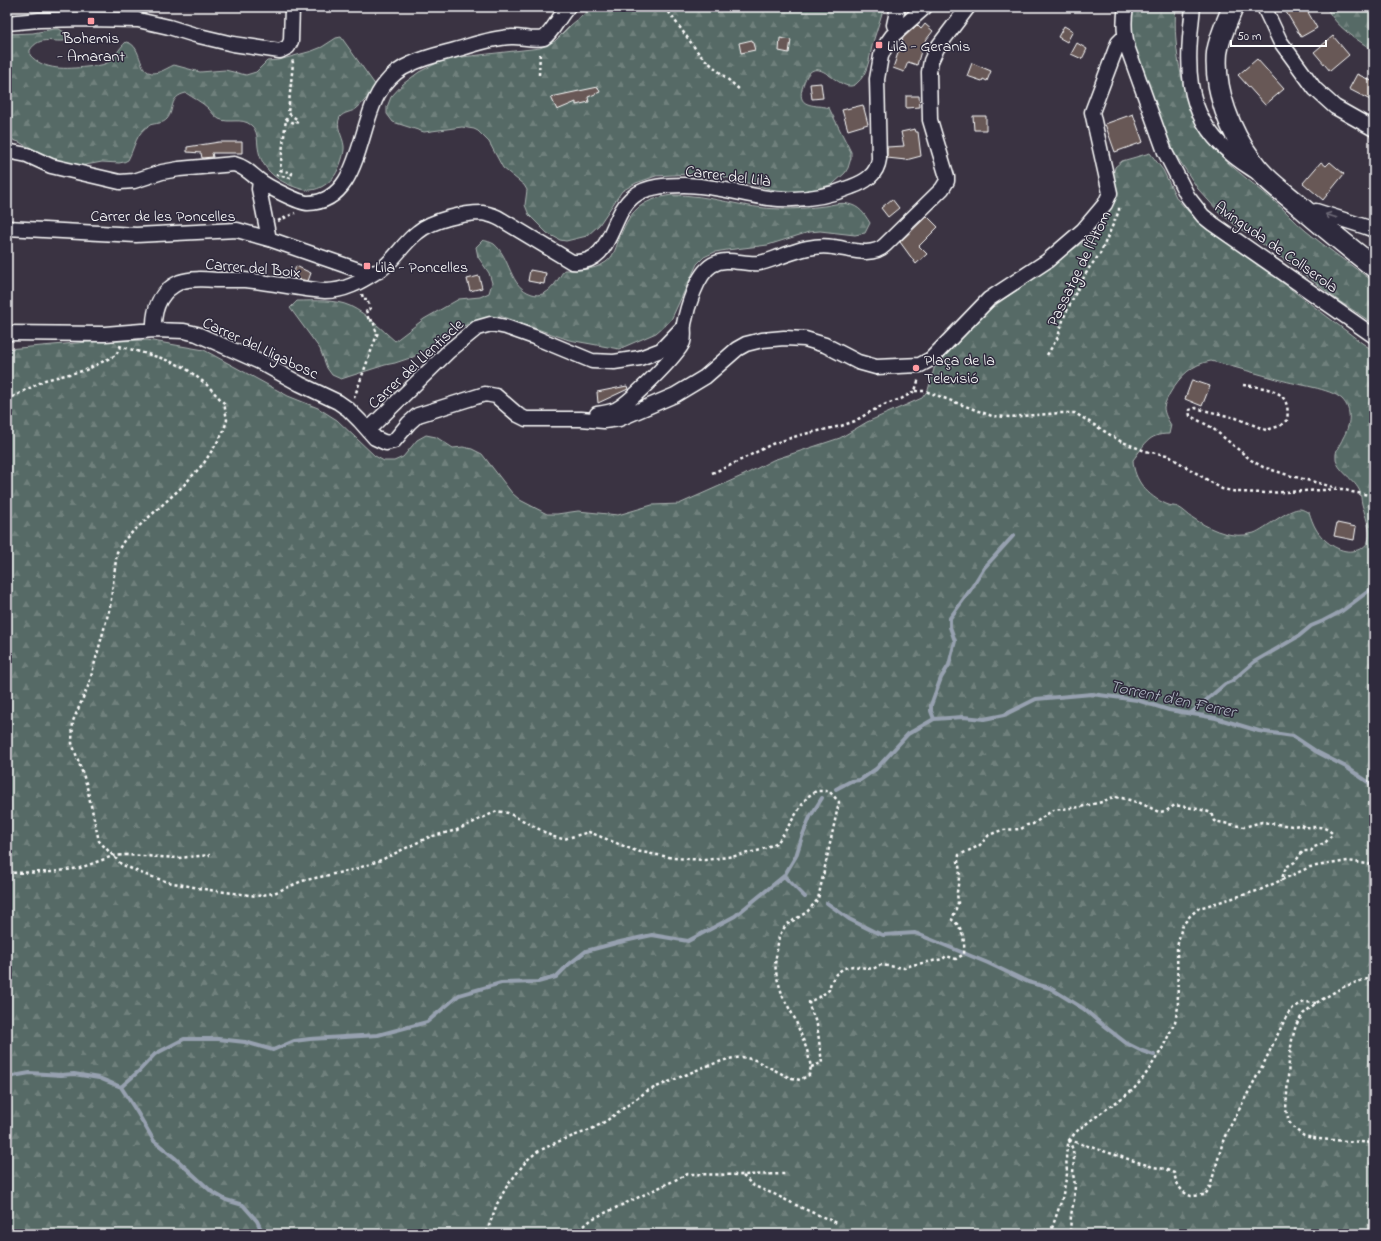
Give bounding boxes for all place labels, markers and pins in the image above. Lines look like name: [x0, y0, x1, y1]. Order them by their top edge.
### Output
marker: Bohemis - Amarant: [86, 16, 96, 26]
place label: Bohemis - Amarant: [57, 27, 126, 69]
place label: Lilà - Geranis: [887, 35, 970, 59]
marker: Lilà - Geranis: [874, 40, 884, 50]
place label: Lilà - Poncelles: [375, 256, 468, 280]
marker: Lilà - Poncelles: [362, 261, 372, 271]
place label: Plaça de la Televisió: [924, 349, 995, 391]
marker: Plaça de la Televisió: [911, 363, 921, 373]

